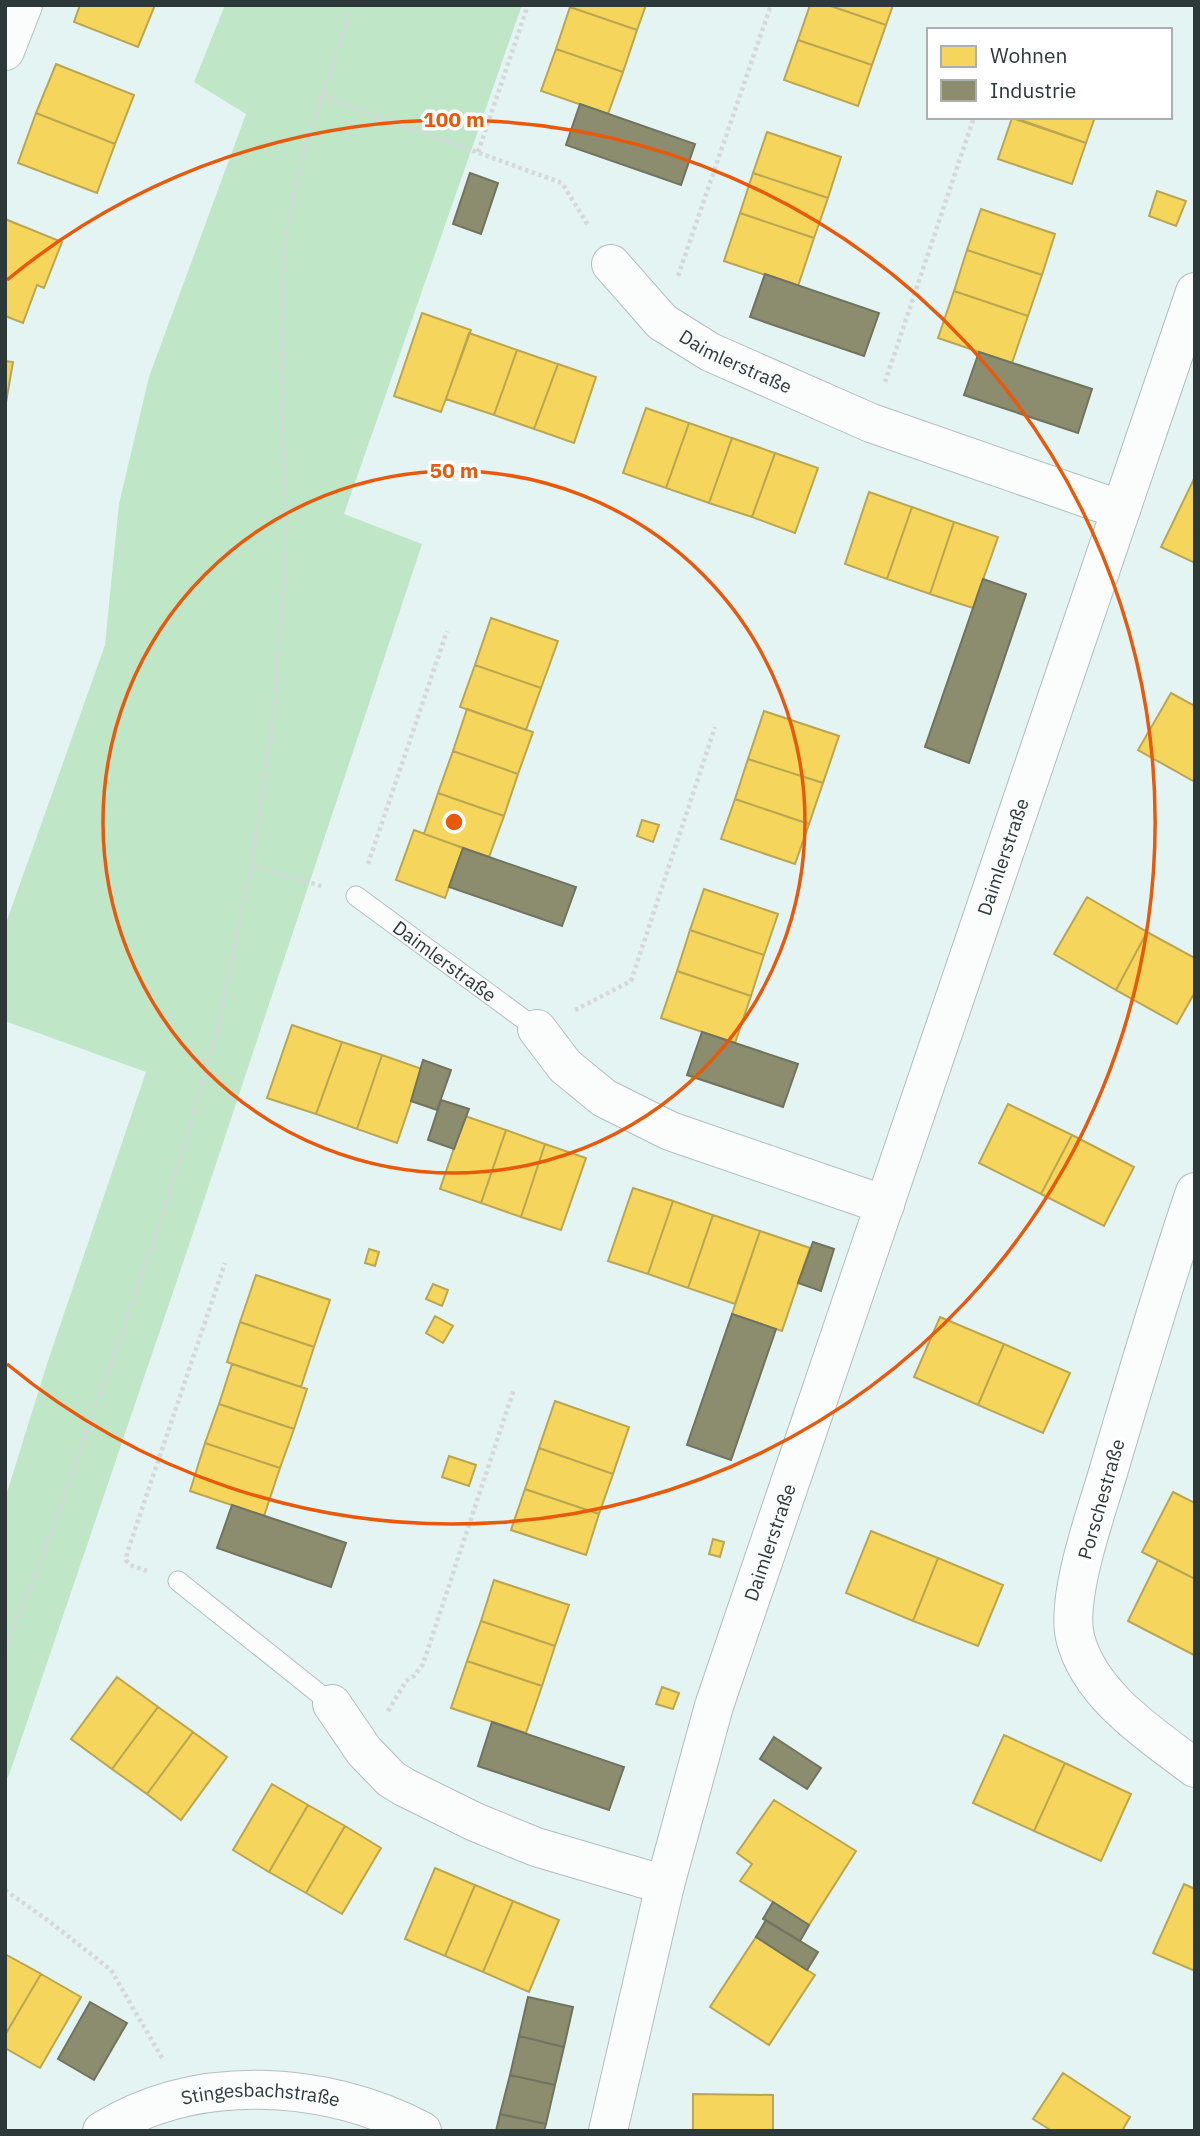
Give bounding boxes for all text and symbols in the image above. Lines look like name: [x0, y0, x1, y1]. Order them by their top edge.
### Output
legend: [927, 28, 1172, 119]
text: Wohnen: [990, 41, 1067, 69]
text: Industrie: [990, 76, 1076, 104]
text: 100 m: [423, 105, 485, 133]
street label: Daimlerstraße: [675, 324, 796, 399]
text: 50 m: [430, 456, 478, 484]
street label: Daimlerstraße: [972, 795, 1034, 919]
centre of rings: [442, 810, 466, 834]
street label: Daimlerstraße: [388, 915, 501, 1007]
street label: Porschestraße: [1072, 1436, 1130, 1562]
street label: Daimlerstraße: [739, 1481, 801, 1604]
street label: Stingesbachstraße: [179, 2078, 342, 2112]

